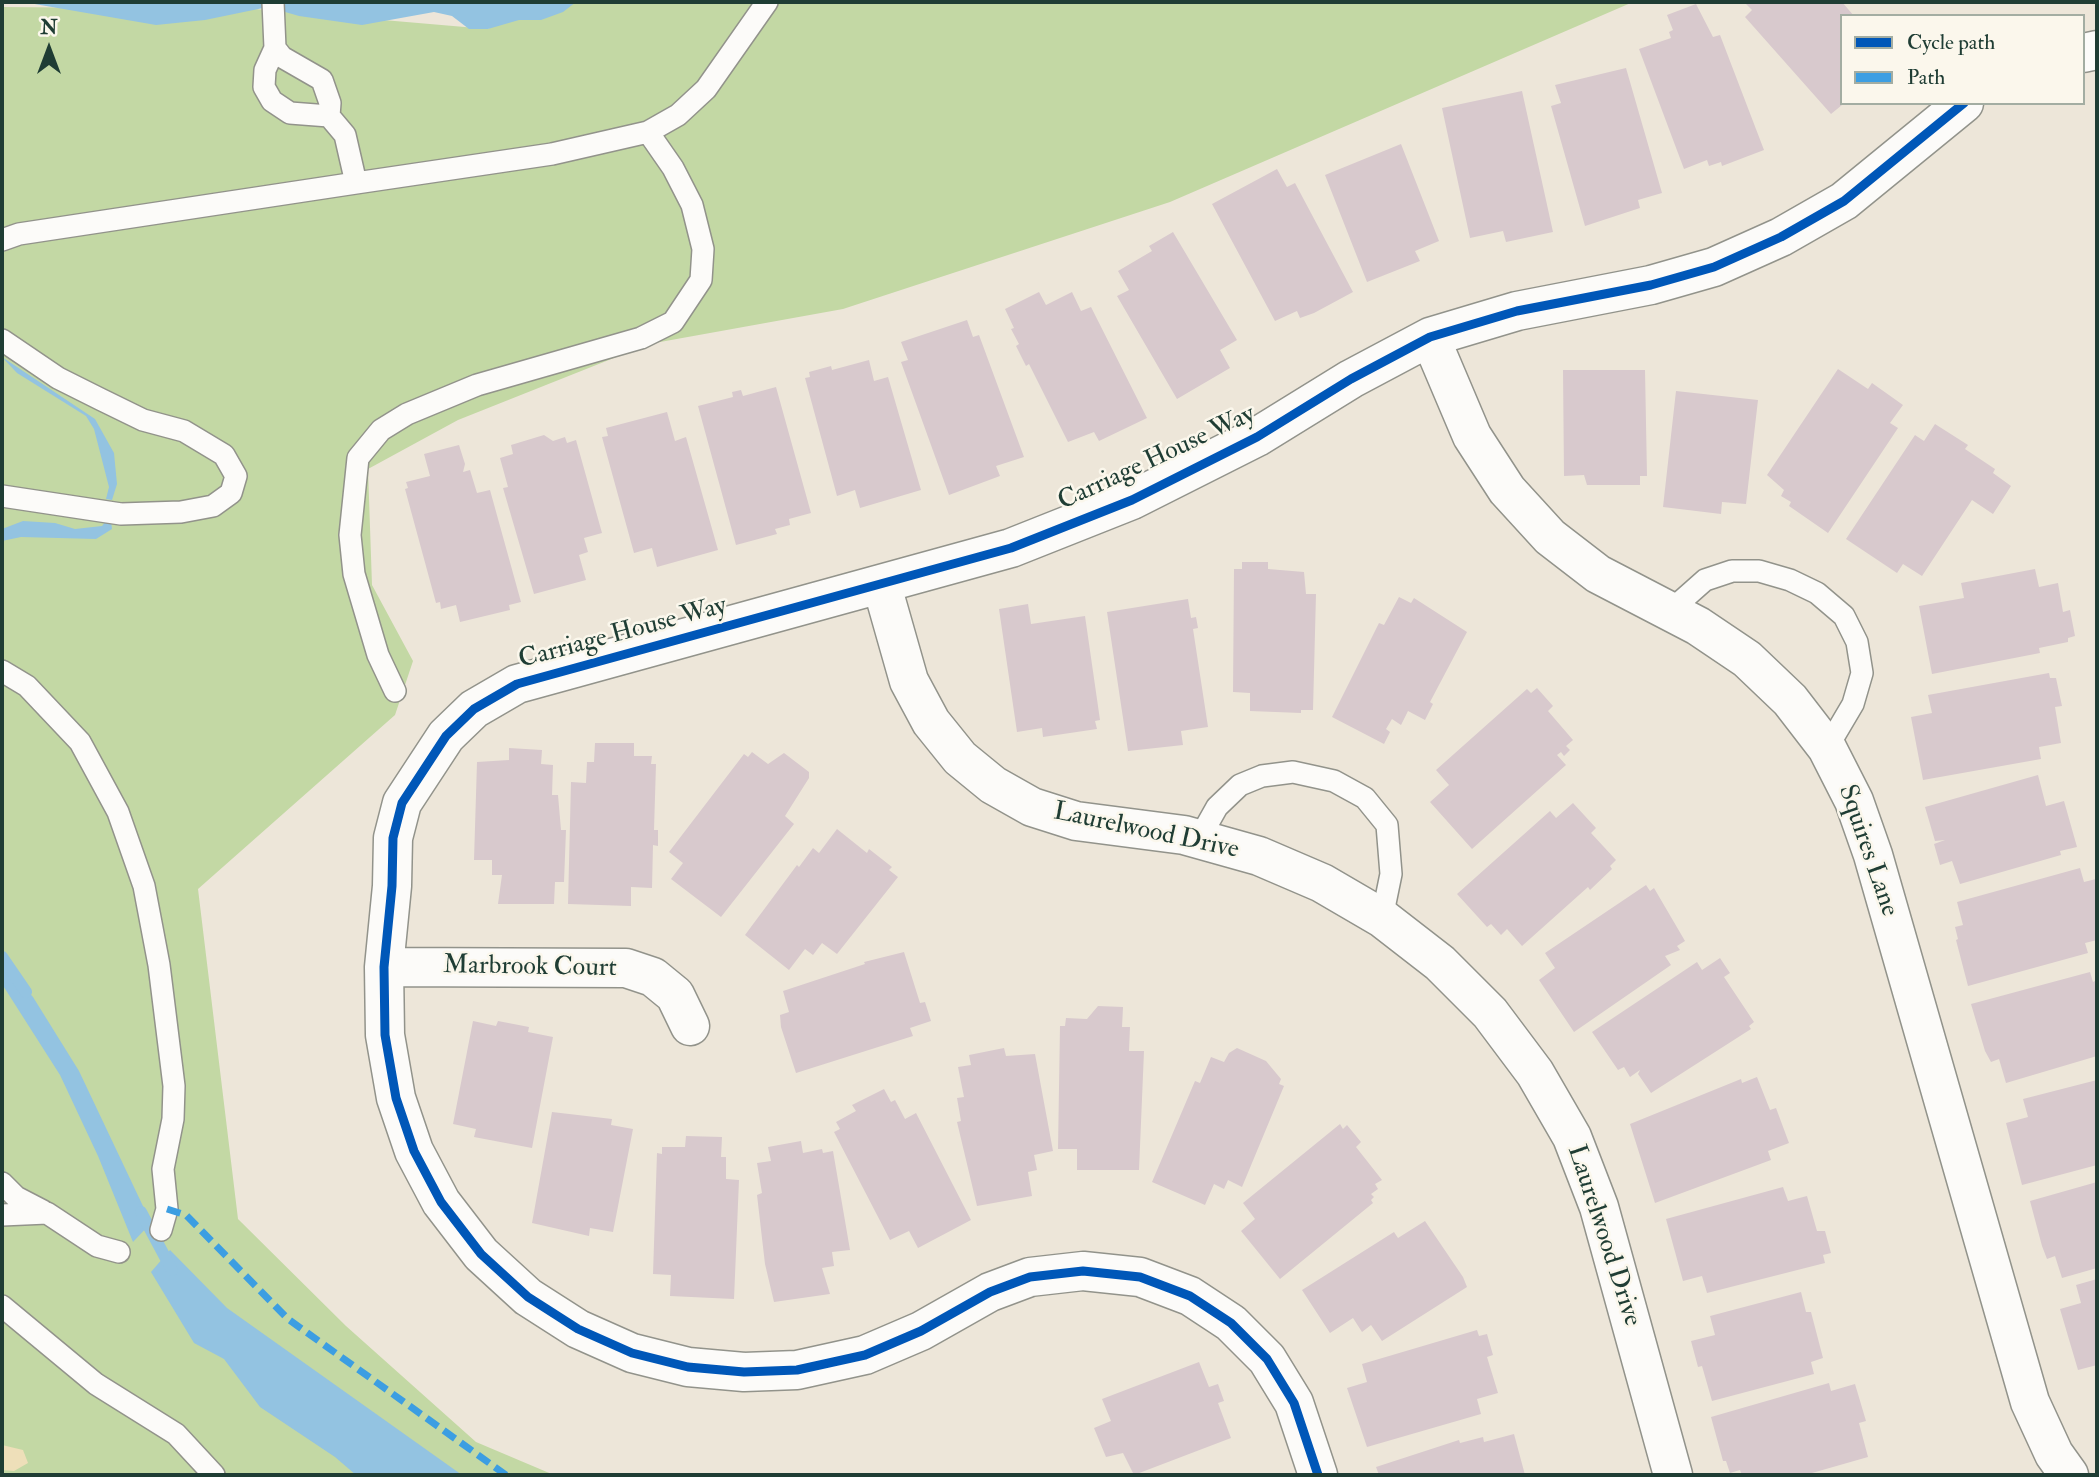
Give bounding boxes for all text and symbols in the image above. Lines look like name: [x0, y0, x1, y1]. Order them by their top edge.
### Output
north arrow: [14, 14, 84, 84]
legend: [1840, 14, 2085, 105]
text: N: [40, 16, 58, 40]
text: Cycle path: [1907, 29, 1995, 56]
text: Path: [1907, 64, 1945, 91]
street label: Carriage House Way: [1053, 400, 1261, 518]
street label: Carriage House Way: [516, 591, 730, 677]
street label: Squires Lane: [1830, 781, 1904, 921]
street label: Laurelwood Drive: [1050, 797, 1242, 867]
street label: Marbrook Court: [443, 951, 617, 985]
street label: Laurelwood Drive: [1559, 1141, 1647, 1331]

